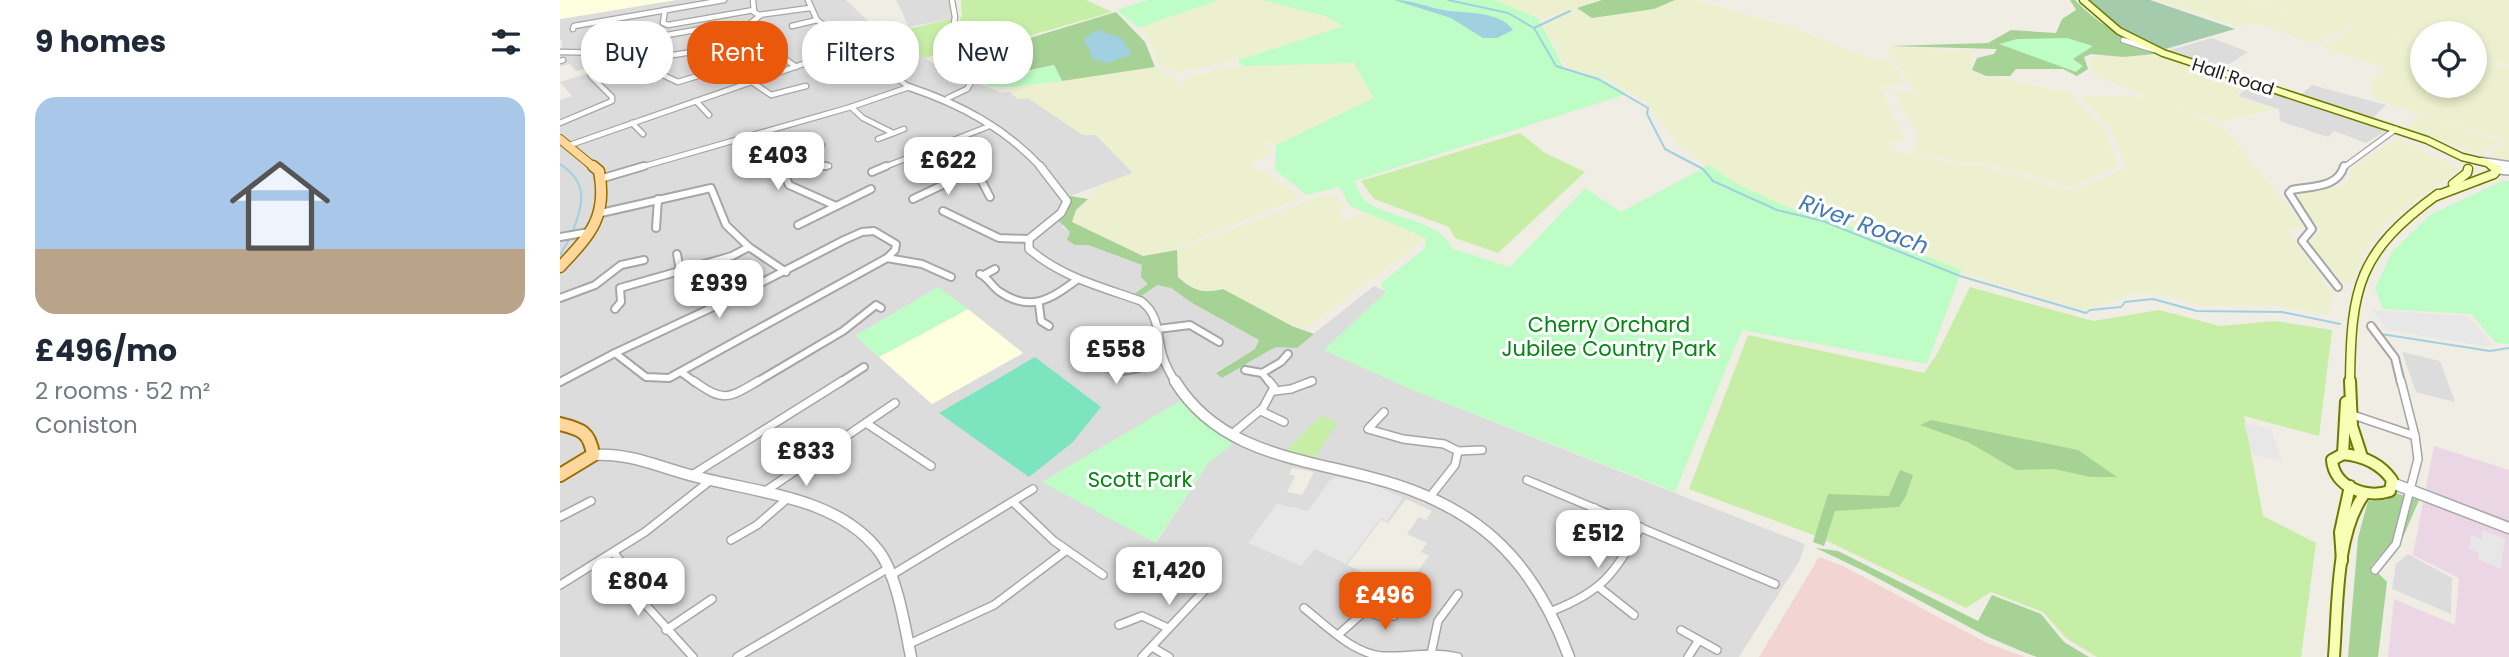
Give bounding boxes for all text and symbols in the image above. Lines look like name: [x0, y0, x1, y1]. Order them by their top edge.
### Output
text: 9 homes: [35, 20, 166, 63]
chip: Buy: [581, 21, 673, 84]
chip: Rent: [687, 21, 788, 84]
chip: Filters: [802, 21, 919, 84]
chip: New: [933, 21, 1033, 84]
map controls: [2410, 21, 2487, 98]
button: locate: [2410, 21, 2487, 98]
icon: filters: [487, 23, 525, 61]
street label: Hall Road: [2189, 51, 2277, 102]
pin: £403: [737, 132, 819, 192]
pin: £622: [907, 138, 989, 197]
text: £403: [748, 139, 808, 171]
icon: home: [217, 143, 343, 269]
text: £622: [920, 144, 976, 176]
water label: River Roach: [1795, 186, 1933, 262]
pin: £939: [678, 260, 760, 320]
text: £939: [690, 267, 748, 299]
park label: Cherry Orchard Jubilee Country Park: [1501, 310, 1717, 363]
pin: £558: [1075, 326, 1157, 386]
text: £496/mo: [35, 329, 177, 372]
text: £558: [1086, 333, 1146, 365]
text: 2 rooms · 52 m²: [35, 375, 210, 407]
text: Coniston: [35, 409, 138, 441]
pin: £833: [765, 428, 847, 488]
text: £833: [777, 435, 835, 467]
park label: Scott Park: [1088, 465, 1192, 494]
pin: £512: [1557, 510, 1639, 570]
text: £512: [1572, 517, 1624, 549]
pin: £1,420: [1112, 548, 1226, 607]
text: £1,420: [1132, 554, 1206, 586]
pin: £804: [597, 558, 679, 618]
text: £804: [608, 565, 668, 597]
pin: £496: [1344, 572, 1426, 632]
text: £496: [1355, 579, 1415, 611]

